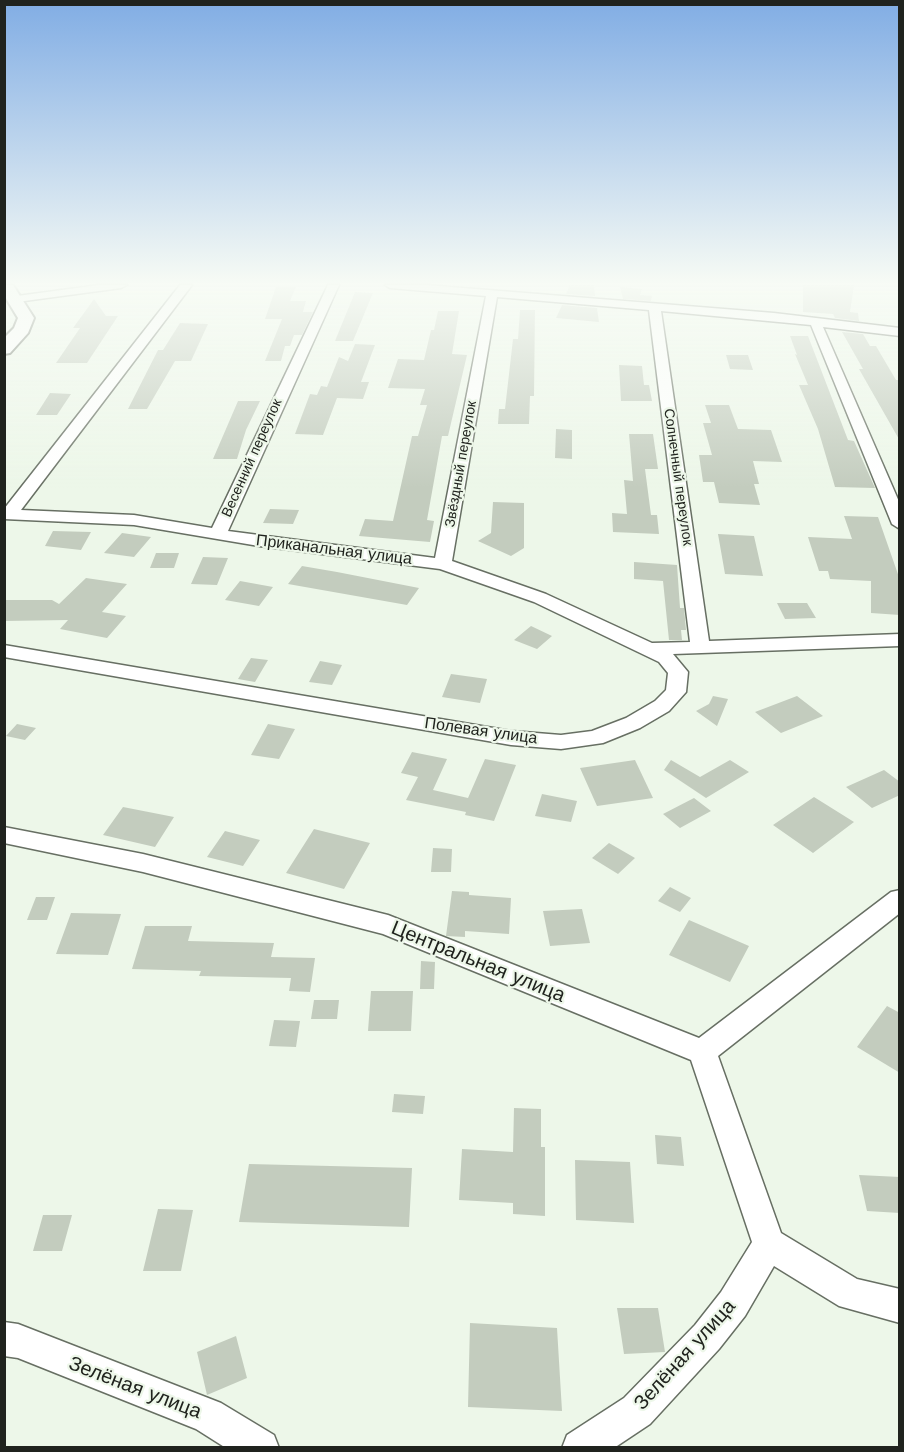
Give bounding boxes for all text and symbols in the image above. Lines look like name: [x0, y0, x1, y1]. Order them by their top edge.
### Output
street label: Весенний переулок: [218, 396, 286, 520]
street label: Звёздный переулок: [442, 399, 480, 529]
street label: Солнечный переулок: [660, 407, 696, 547]
street label: Приканальная улица: [255, 531, 413, 569]
street label: Полевая улица: [423, 714, 539, 748]
street label: Центральная улица: [388, 916, 568, 1008]
street label: Зелёная улица: [629, 1295, 741, 1415]
street label: Зелёная улица: [65, 1352, 205, 1424]

